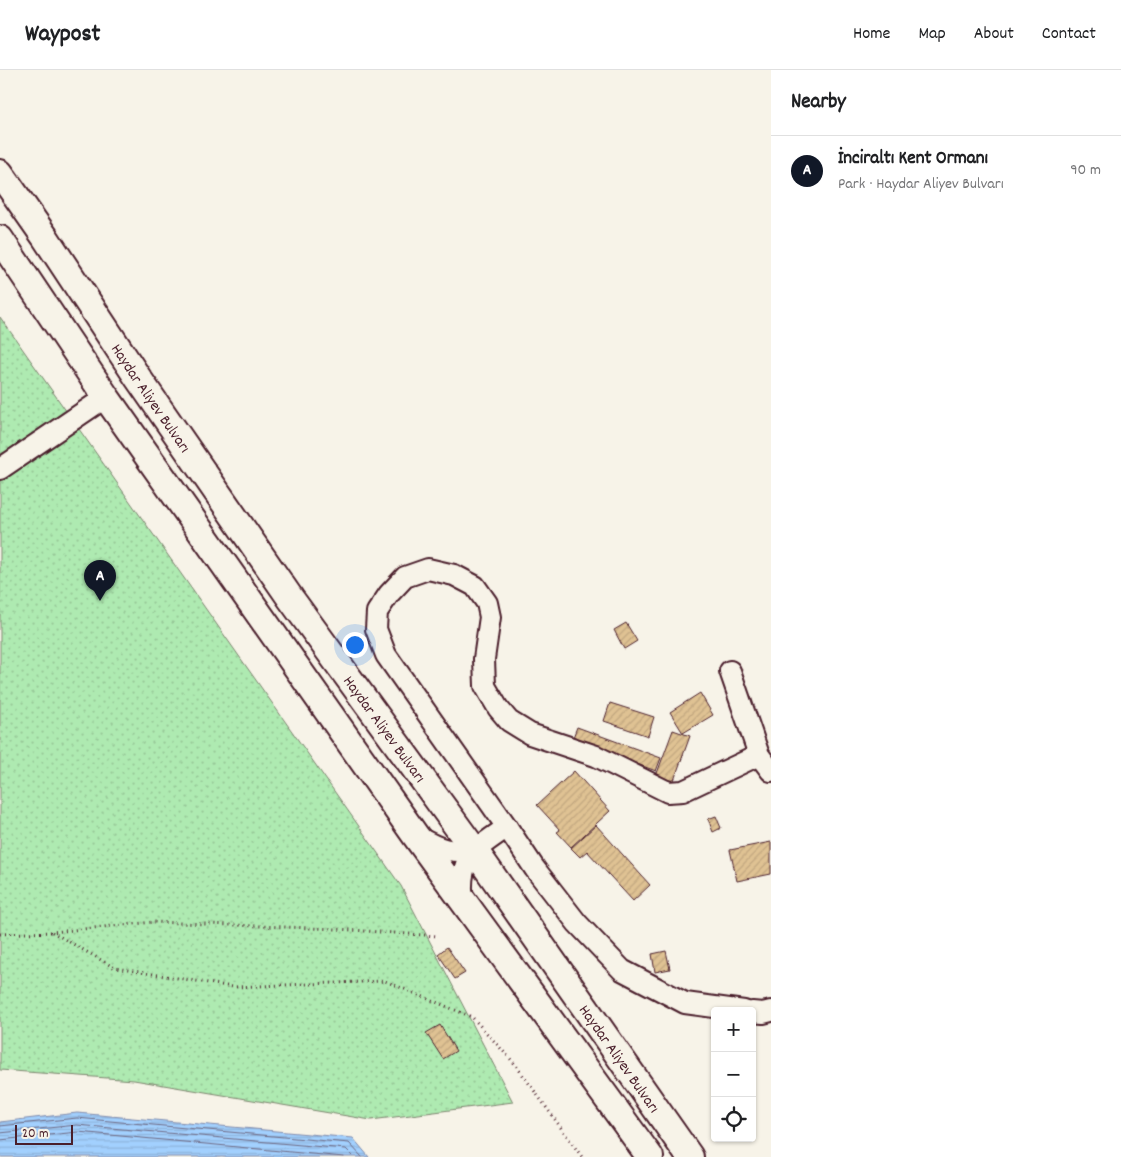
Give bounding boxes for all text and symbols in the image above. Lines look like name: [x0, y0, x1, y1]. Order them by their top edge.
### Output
text: Waypost: [25, 18, 100, 52]
text: Home: [853, 22, 890, 47]
text: Map: [918, 22, 946, 47]
text: About: [974, 22, 1014, 47]
text: Contact: [1042, 22, 1096, 47]
text: Nearby: [791, 88, 846, 118]
text: İnciraltı Kent Ormanı: [838, 146, 988, 173]
text: A: [803, 159, 811, 182]
text: 90 m: [1070, 159, 1101, 182]
text: Park · Haydar Aliyev Bulvarı: [838, 173, 1004, 196]
street label: Haydar Aliyev Bulvarı: [104, 340, 195, 458]
pin: A: [84, 560, 116, 601]
your location: [342, 632, 368, 658]
street label: Haydar Aliyev Bulvarı: [336, 671, 430, 788]
street label: Haydar Aliyev Bulvarı: [572, 1001, 665, 1118]
map controls: [711, 1007, 756, 1142]
button: +: [711, 1007, 756, 1052]
button: −: [711, 1052, 756, 1097]
button: locate: [711, 1097, 756, 1142]
scale bar: [15, 1122, 72, 1145]
text: 20 m: [22, 1124, 49, 1144]

